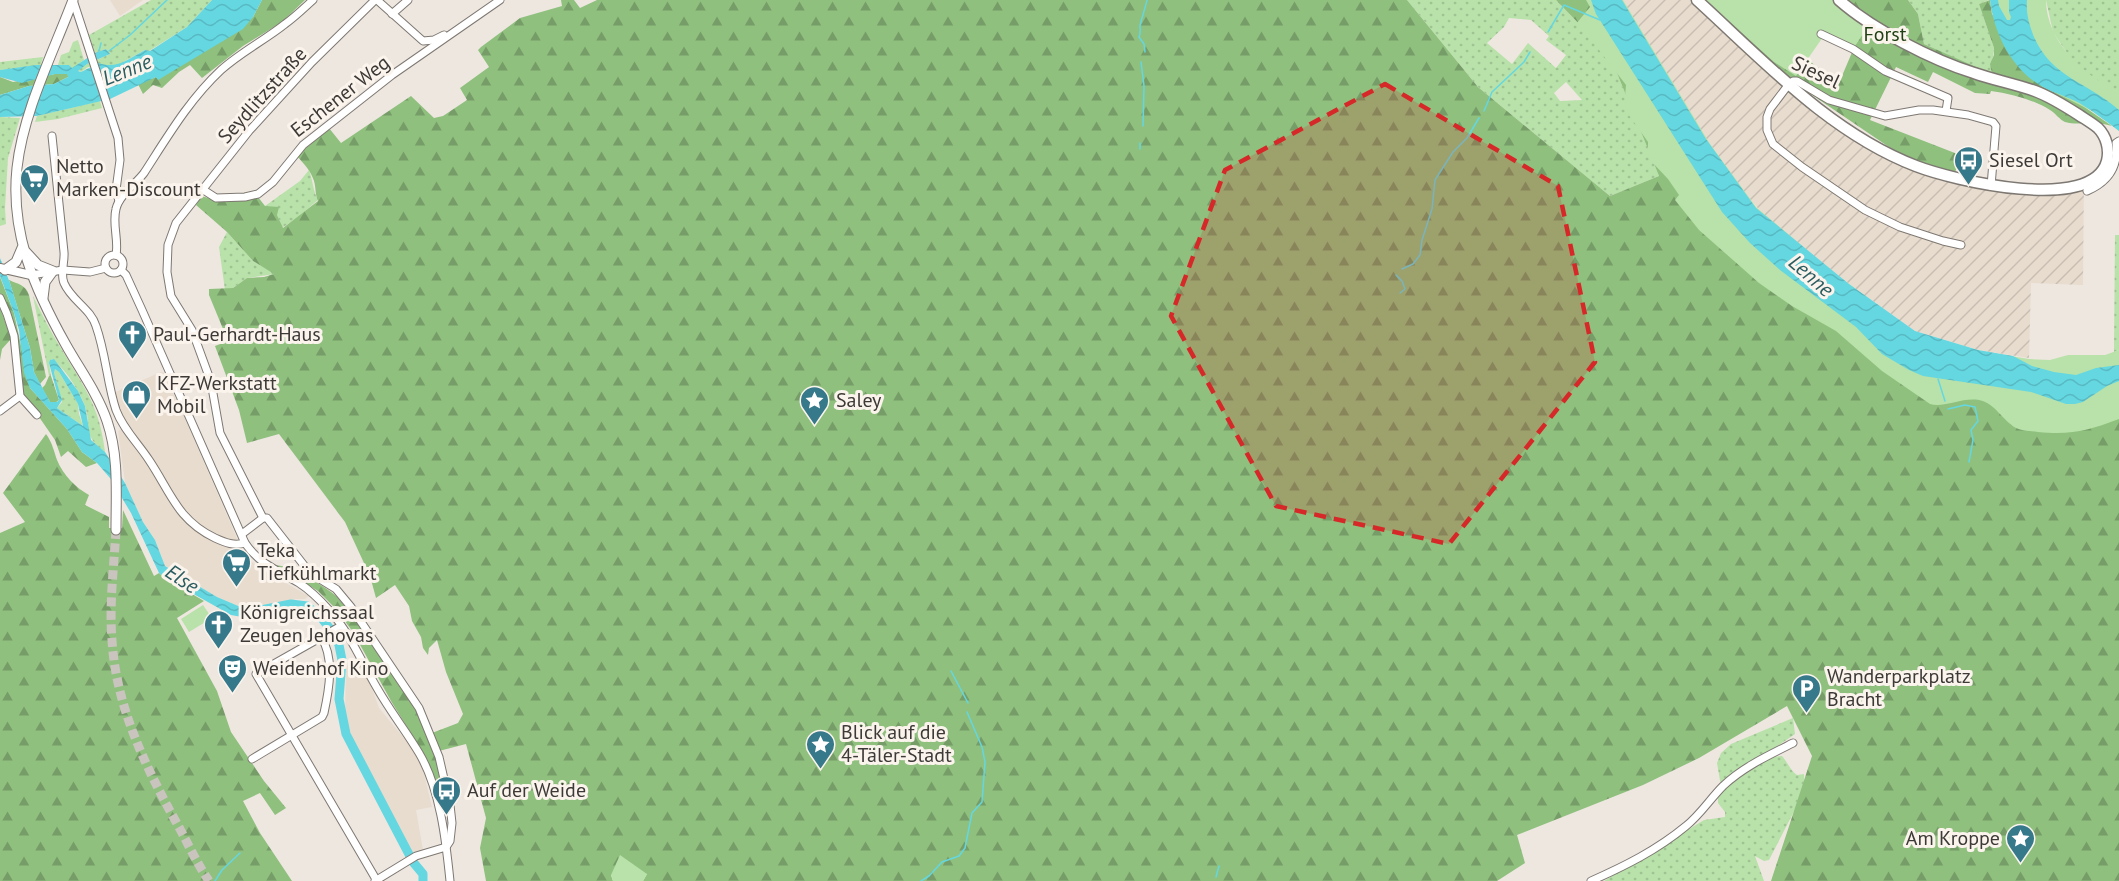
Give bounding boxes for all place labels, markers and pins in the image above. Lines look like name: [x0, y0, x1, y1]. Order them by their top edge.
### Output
bus stop icon: Siesel Ort: [1952, 144, 1984, 186]
place label: Siesel Ort: [1989, 147, 2073, 173]
place label: Netto Marken-Discount: [56, 153, 201, 202]
supermarket icon: Netto Marken-Discount: [19, 162, 51, 204]
church icon: Paul-Gerhardt-Haus: [116, 318, 148, 360]
place label: Paul-Gerhardt-Haus: [153, 321, 321, 347]
place label: KFZ-Werkstatt Mobil: [157, 370, 277, 419]
shop icon: KFZ-Werkstatt Mobil: [120, 378, 152, 420]
place icon: Saley: [799, 384, 831, 426]
place label: Saley: [836, 387, 882, 413]
place label: Teka Tiefkühlmarkt: [257, 537, 377, 586]
supermarket icon: Teka Tiefkühlmarkt: [220, 546, 252, 588]
place label: Königreichssaal Zeugen Jehovas: [240, 599, 374, 648]
church icon: Königreichssaal Zeugen Jehovas: [203, 608, 235, 650]
theatre icon: Weidenhof Kino: [216, 652, 248, 694]
place label: Weidenhof Kino: [253, 655, 388, 681]
place label: Wanderparkplatz Bracht: [1827, 663, 1971, 712]
parking icon: Wanderparkplatz Bracht: [1790, 672, 1822, 714]
place label: Blick auf die 4-Täler-Stadt: [841, 719, 952, 768]
place icon: Blick auf die 4-Täler-Stadt: [804, 728, 836, 770]
bus stop icon: Auf der Weide: [430, 774, 462, 816]
place label: Auf der Weide: [467, 777, 586, 803]
place icon: Am Kroppe: [2005, 822, 2037, 864]
place label: Am Kroppe: [1906, 825, 2000, 851]

